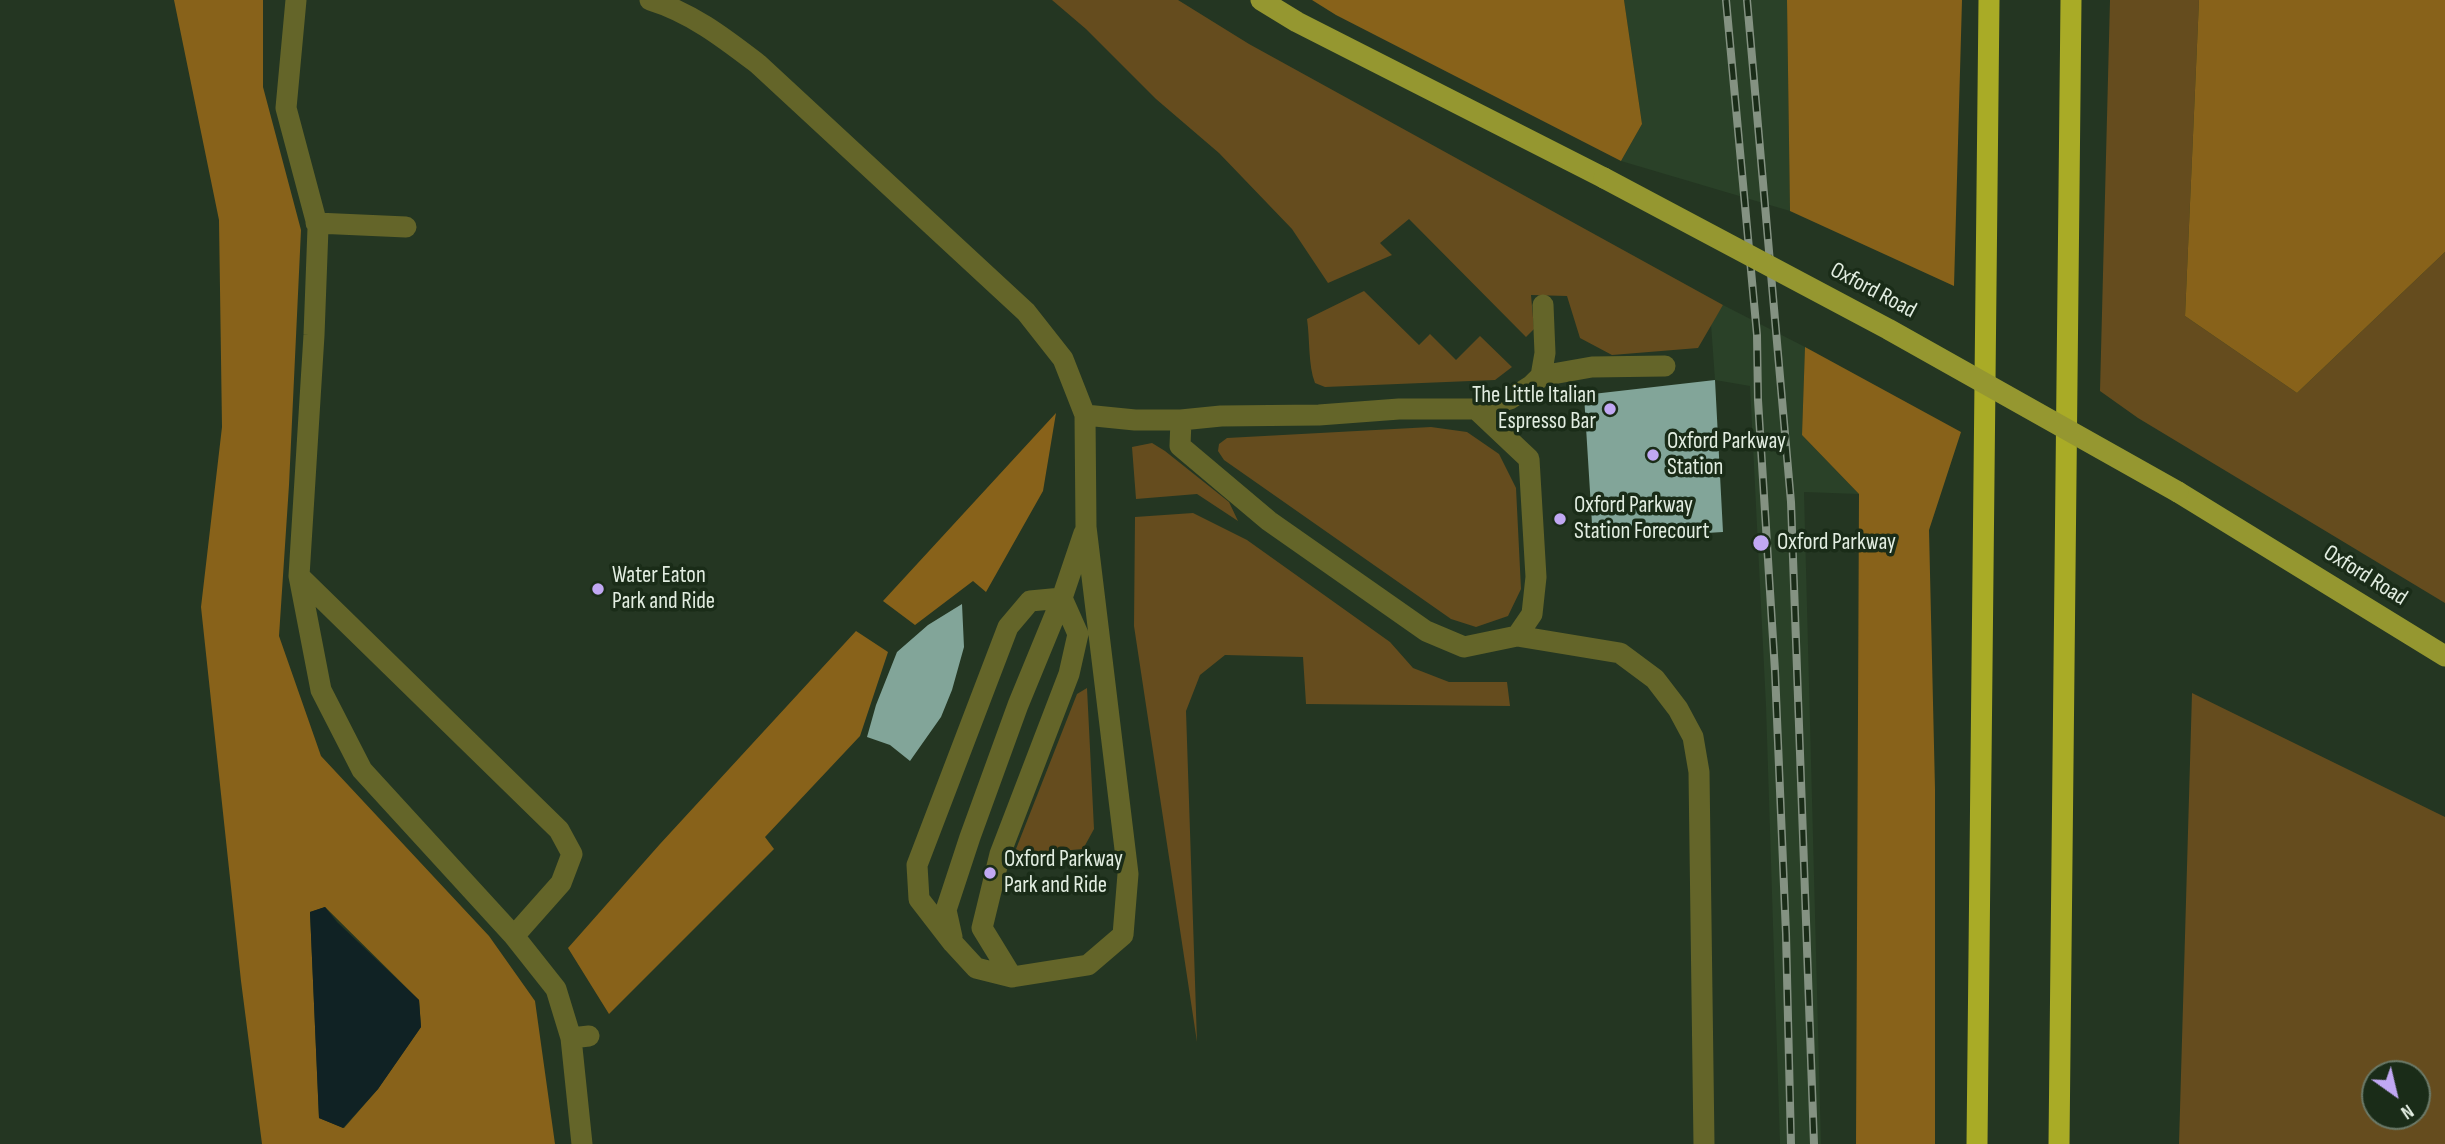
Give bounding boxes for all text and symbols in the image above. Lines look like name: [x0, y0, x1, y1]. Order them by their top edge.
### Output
street label: Oxford Road: [1825, 257, 1921, 325]
place label: The Little Italian Espresso Bar: [1472, 382, 1596, 436]
marker: The Little Italian Espresso Bar: [1602, 401, 1618, 417]
place label: Oxford Parkway Station: [1667, 428, 1786, 482]
marker: Oxford Parkway Station: [1645, 447, 1661, 463]
place label: Oxford Parkway Station Forecourt: [1574, 492, 1710, 546]
marker: Oxford Parkway Station Forecourt: [1552, 511, 1568, 527]
place label: Oxford Parkway: [1777, 529, 1896, 557]
marker: Oxford Parkway: [1751, 533, 1771, 553]
street label: Oxford Road: [2318, 540, 2412, 612]
place label: Water Eaton Park and Ride: [612, 562, 715, 616]
marker: Water Eaton Park and Ride: [590, 581, 606, 597]
place label: Oxford Parkway Park and Ride: [1004, 846, 1123, 900]
marker: Oxford Parkway Park and Ride: [982, 865, 998, 881]
north arrow: [2361, 1060, 2431, 1130]
text: N: [2396, 1099, 2418, 1124]

